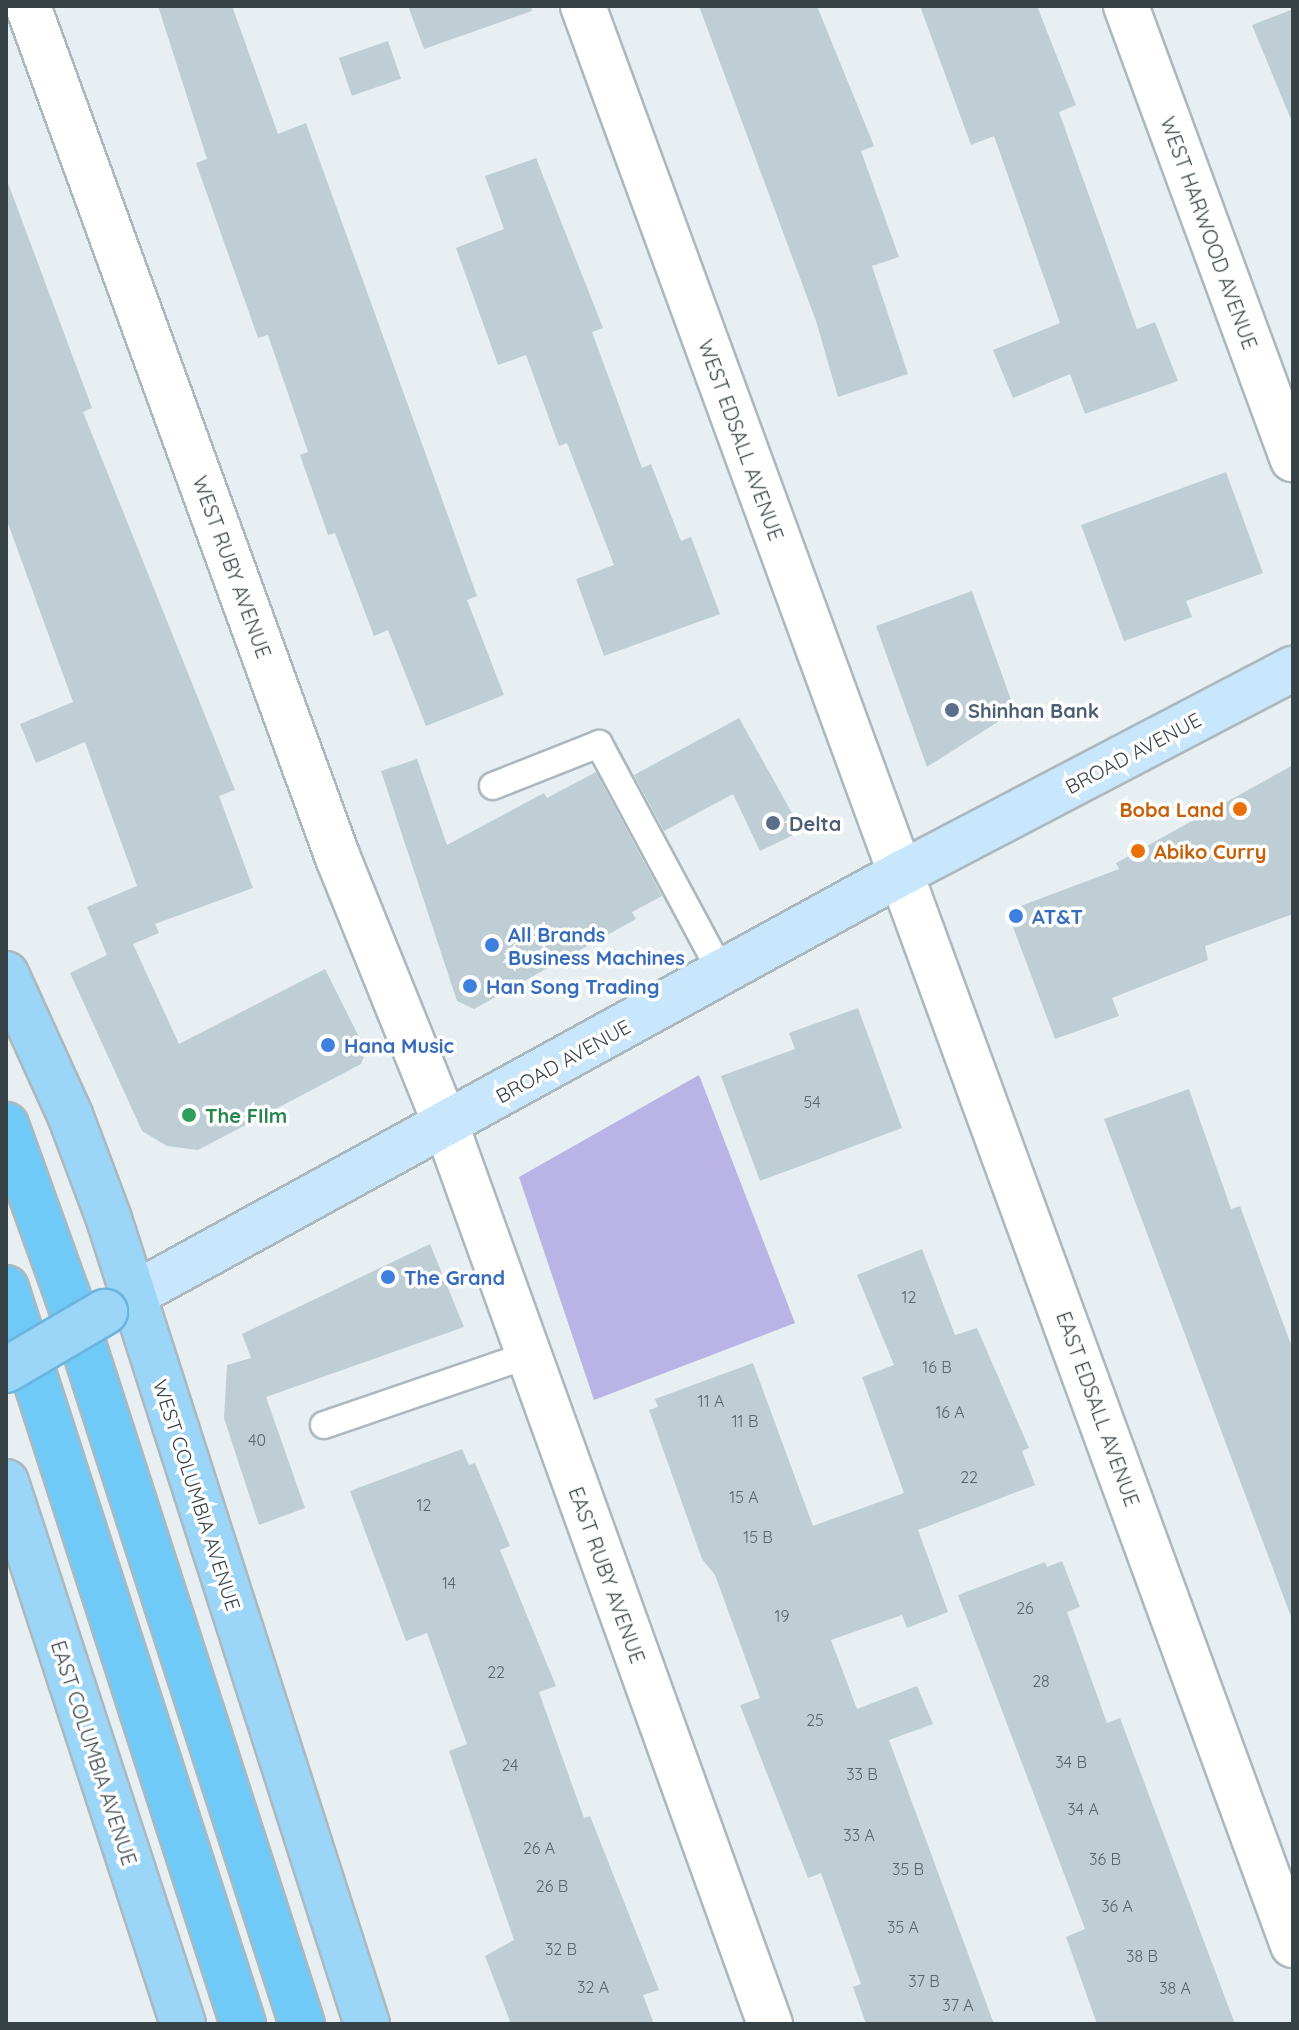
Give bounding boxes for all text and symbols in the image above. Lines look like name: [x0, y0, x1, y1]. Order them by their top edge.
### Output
street label: WEST HARWOOD AVENUE: [1156, 113, 1262, 353]
street label: WEST EDSALL AVENUE: [693, 336, 789, 544]
street label: WEST RUBY AVENUE: [188, 473, 276, 661]
place label: Shinhan Bank: [968, 698, 1099, 722]
marker: Shinhan Bank: [943, 701, 961, 719]
street label: BROAD AVENUE: [1061, 707, 1205, 799]
place label: Boba Land: [1119, 797, 1224, 821]
marker: Boba Land: [1231, 800, 1249, 818]
place label: Delta: [789, 811, 841, 835]
marker: Delta: [764, 814, 782, 832]
place label: Abiko Curry: [1154, 839, 1266, 863]
marker: Abiko Curry: [1129, 842, 1147, 860]
place label: AT&T: [1032, 904, 1083, 928]
marker: AT&T: [1007, 907, 1025, 925]
place label: All Brands Business Machines: [508, 922, 685, 969]
marker: All Brands Business Machines: [483, 936, 501, 954]
place label: Han Song Trading: [486, 974, 659, 998]
marker: Han Song Trading: [461, 977, 479, 995]
street label: BROAD AVENUE: [492, 1014, 634, 1108]
place label: Hana Music: [344, 1033, 454, 1057]
marker: Hana Music: [319, 1036, 337, 1054]
house number: 54: [803, 1092, 821, 1112]
place label: The FIlm: [205, 1103, 287, 1127]
marker: The FIlm: [180, 1106, 198, 1124]
place label: The Grand: [404, 1265, 505, 1289]
marker: The Grand: [379, 1268, 397, 1286]
house number: 12: [902, 1287, 916, 1307]
street label: EAST EDSALL AVENUE: [1052, 1308, 1144, 1510]
house number: 16 B: [922, 1357, 952, 1377]
street label: WEST COLUMBIA AVENUE: [148, 1377, 246, 1613]
house number: 11 A: [698, 1391, 724, 1411]
house number: 16 A: [935, 1402, 965, 1422]
house number: 11 B: [732, 1411, 758, 1431]
house number: 40: [248, 1430, 266, 1450]
house number: 22: [960, 1467, 978, 1487]
street label: EAST RUBY AVENUE: [564, 1484, 650, 1666]
house number: 15 A: [729, 1487, 759, 1507]
house number: 12: [417, 1495, 431, 1515]
house number: 15 B: [743, 1527, 773, 1547]
house number: 14: [442, 1573, 456, 1593]
house number: 26: [1016, 1598, 1034, 1618]
house number: 19: [775, 1606, 789, 1626]
street label: EAST COLUMBIA AVENUE: [46, 1638, 142, 1868]
house number: 22: [487, 1662, 505, 1682]
house number: 28: [1032, 1671, 1050, 1691]
house number: 25: [806, 1710, 824, 1730]
house number: 34 B: [1055, 1752, 1087, 1772]
house number: 24: [501, 1755, 519, 1775]
house number: 33 B: [846, 1764, 878, 1784]
house number: 34 A: [1067, 1799, 1099, 1819]
house number: 33 A: [843, 1825, 875, 1845]
house number: 26 A: [523, 1838, 555, 1858]
house number: 36 B: [1089, 1849, 1121, 1869]
house number: 35 B: [892, 1859, 924, 1879]
house number: 26 B: [536, 1876, 568, 1896]
house number: 36 A: [1101, 1896, 1133, 1916]
house number: 35 A: [887, 1917, 919, 1937]
house number: 32 B: [545, 1939, 577, 1959]
house number: 38 B: [1126, 1946, 1158, 1966]
house number: 37 B: [908, 1971, 940, 1991]
house number: 32 A: [577, 1977, 609, 1997]
house number: 38 A: [1159, 1978, 1191, 1998]
house number: 37 A: [942, 1995, 974, 2015]

